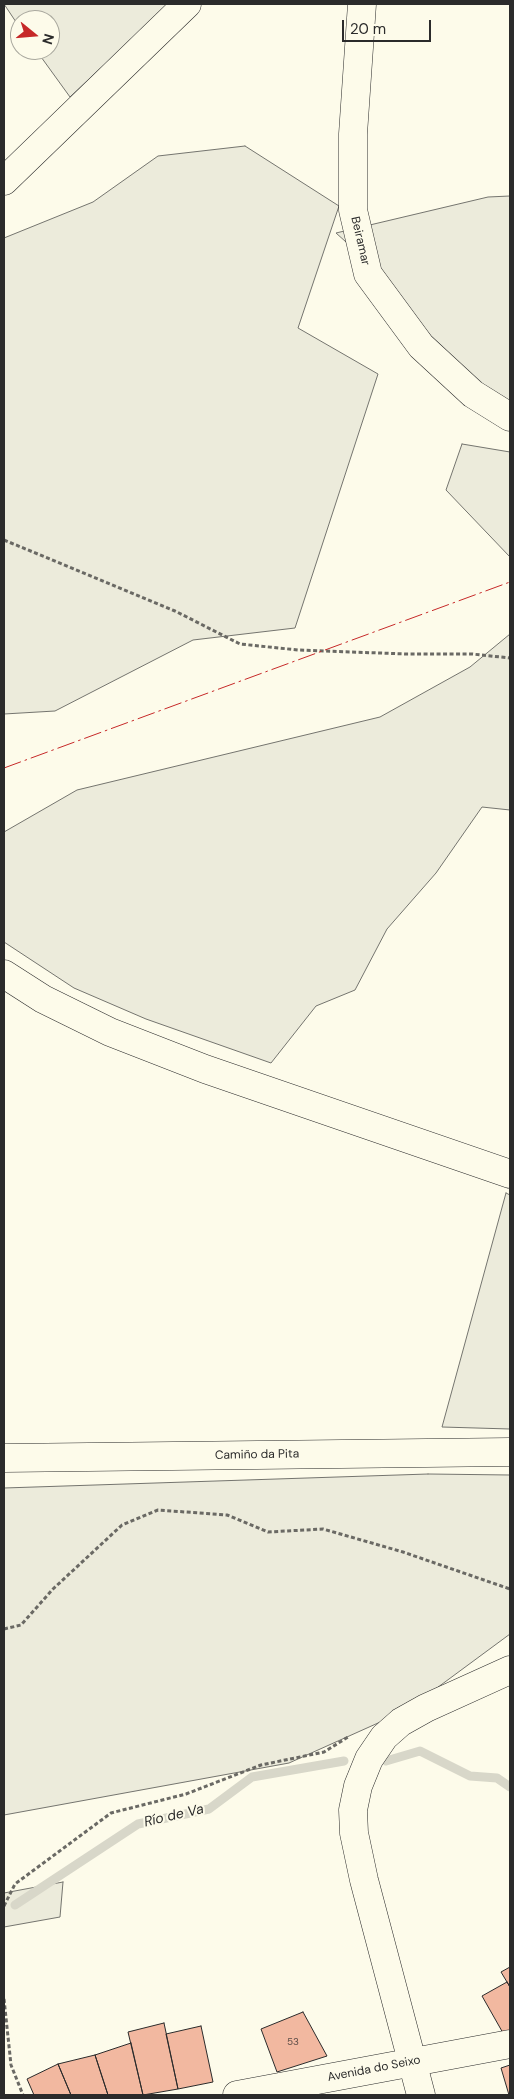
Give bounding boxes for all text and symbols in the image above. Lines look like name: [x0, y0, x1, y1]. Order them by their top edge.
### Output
north arrow: [10, 10, 60, 60]
scale bar: [344, 10, 433, 42]
text: 20 m: [350, 19, 386, 39]
text: N: [38, 32, 58, 47]
street label: Beiramar: [347, 215, 373, 267]
street label: Camiño da Pita: [215, 1447, 299, 1463]
water label: Río de Va: [142, 1801, 206, 1831]
house number: 53: [287, 2036, 299, 2048]
street label: Avenida do Seixo: [326, 2053, 422, 2085]

